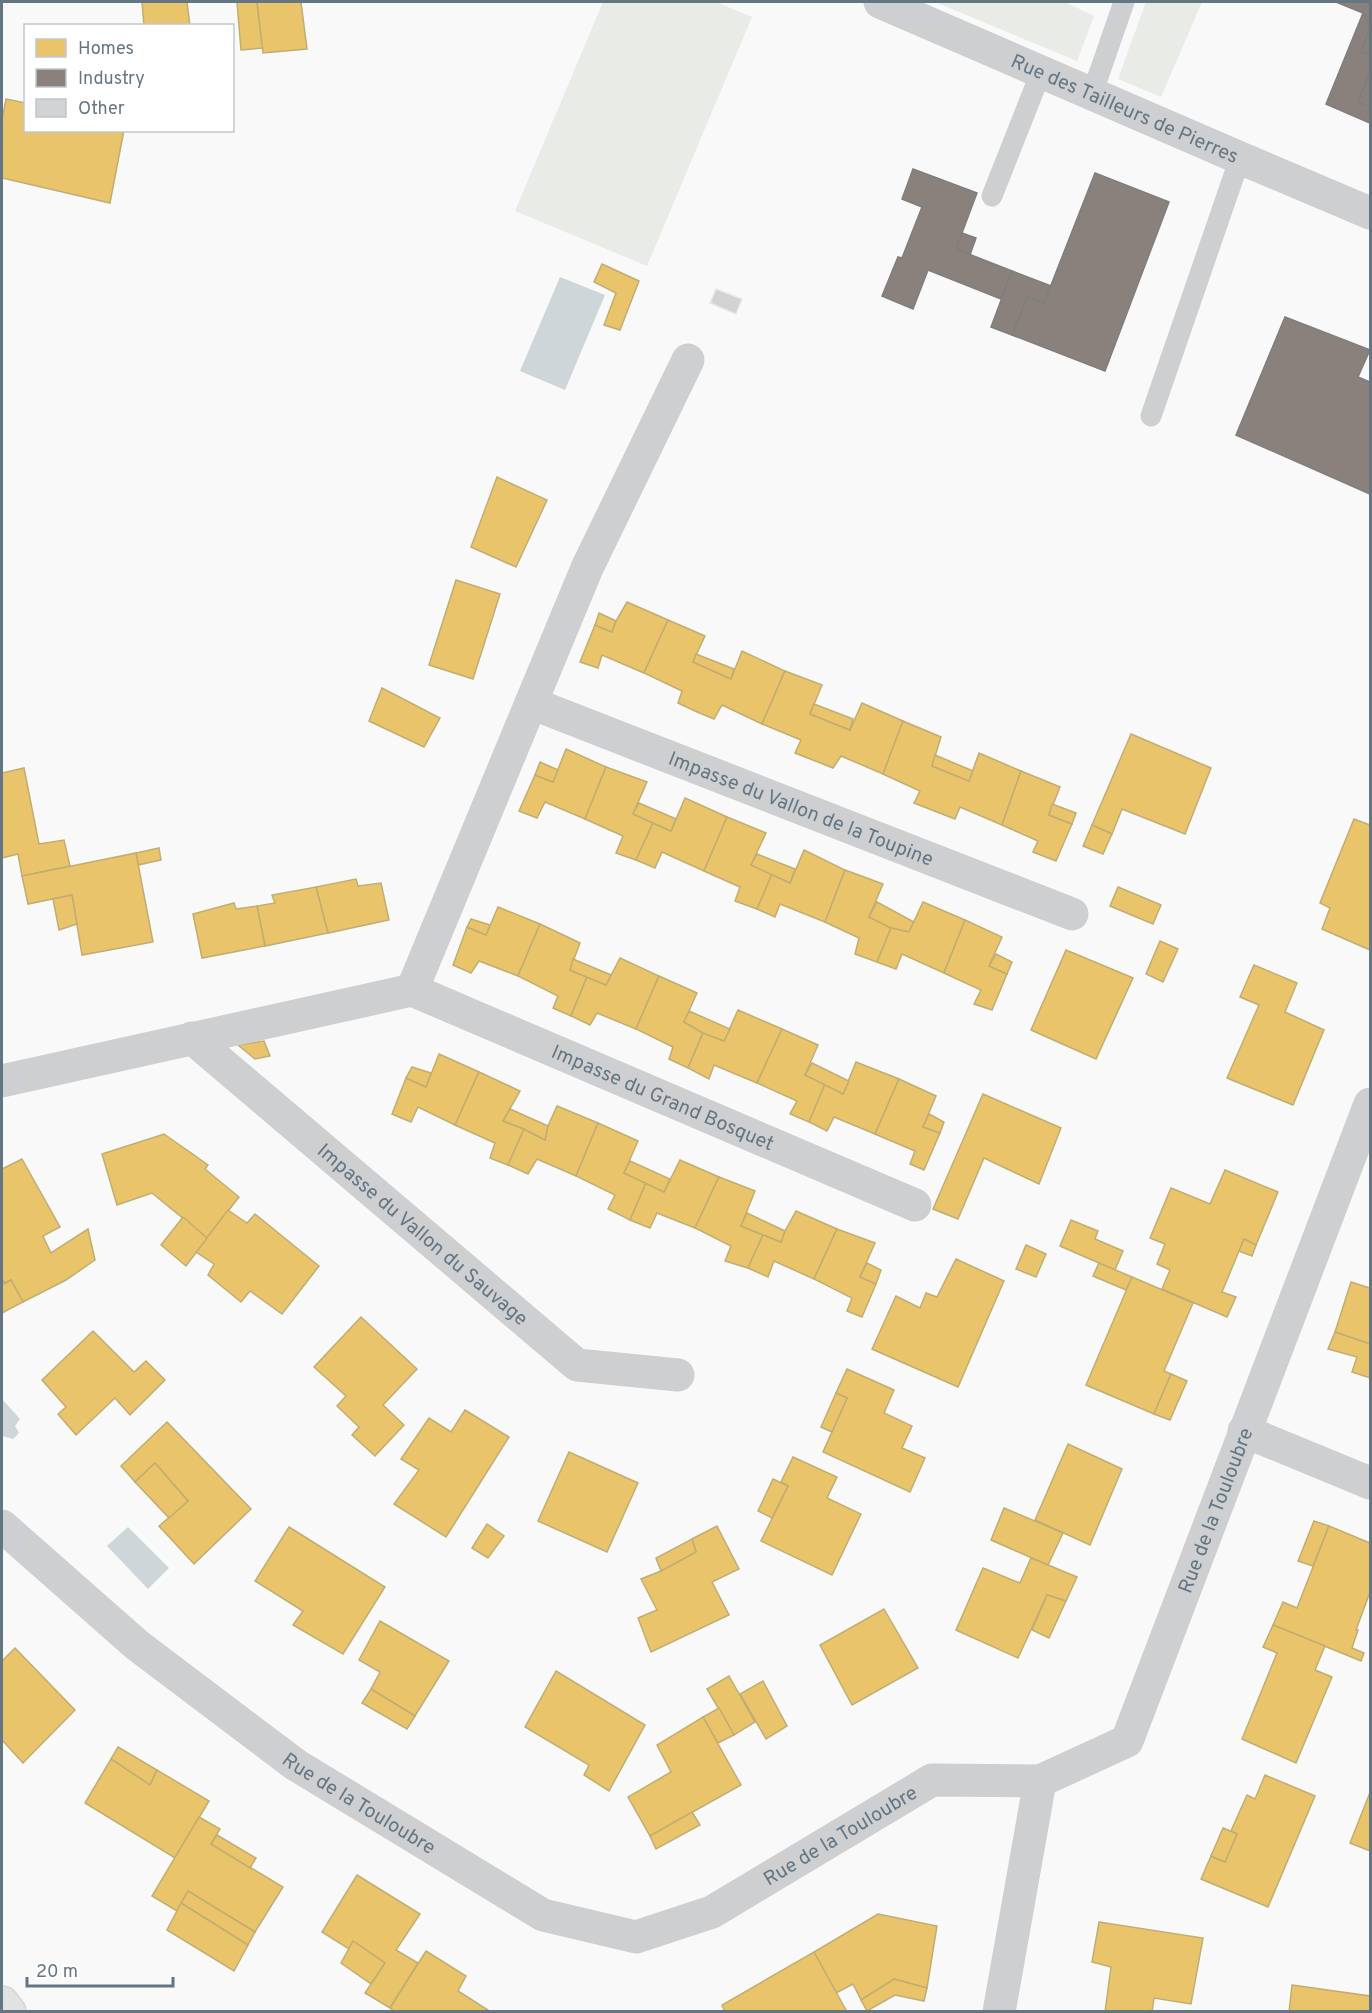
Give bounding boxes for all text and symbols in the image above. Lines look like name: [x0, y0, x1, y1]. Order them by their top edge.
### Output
legend: [24, 24, 234, 132]
text: Homes: [78, 38, 134, 61]
street label: Rue des Tailleurs de Pierres: [1006, 49, 1242, 171]
text: Industry: [78, 68, 145, 91]
text: Other: [78, 98, 125, 121]
street label: Impasse du Vallon de la Toupine: [664, 747, 937, 874]
street label: Impasse du Grand Bosquet: [547, 1040, 778, 1158]
street label: Impasse du Vallon du Sauvage: [311, 1139, 533, 1333]
street label: Rue de la Touloubre: [1174, 1424, 1260, 1597]
street label: Rue de la Touloubre: [276, 1748, 440, 1862]
street label: Rue de la Touloubre: [759, 1781, 923, 1893]
scale bar: [27, 1950, 172, 1988]
text: 20 m: [36, 1961, 78, 1984]

